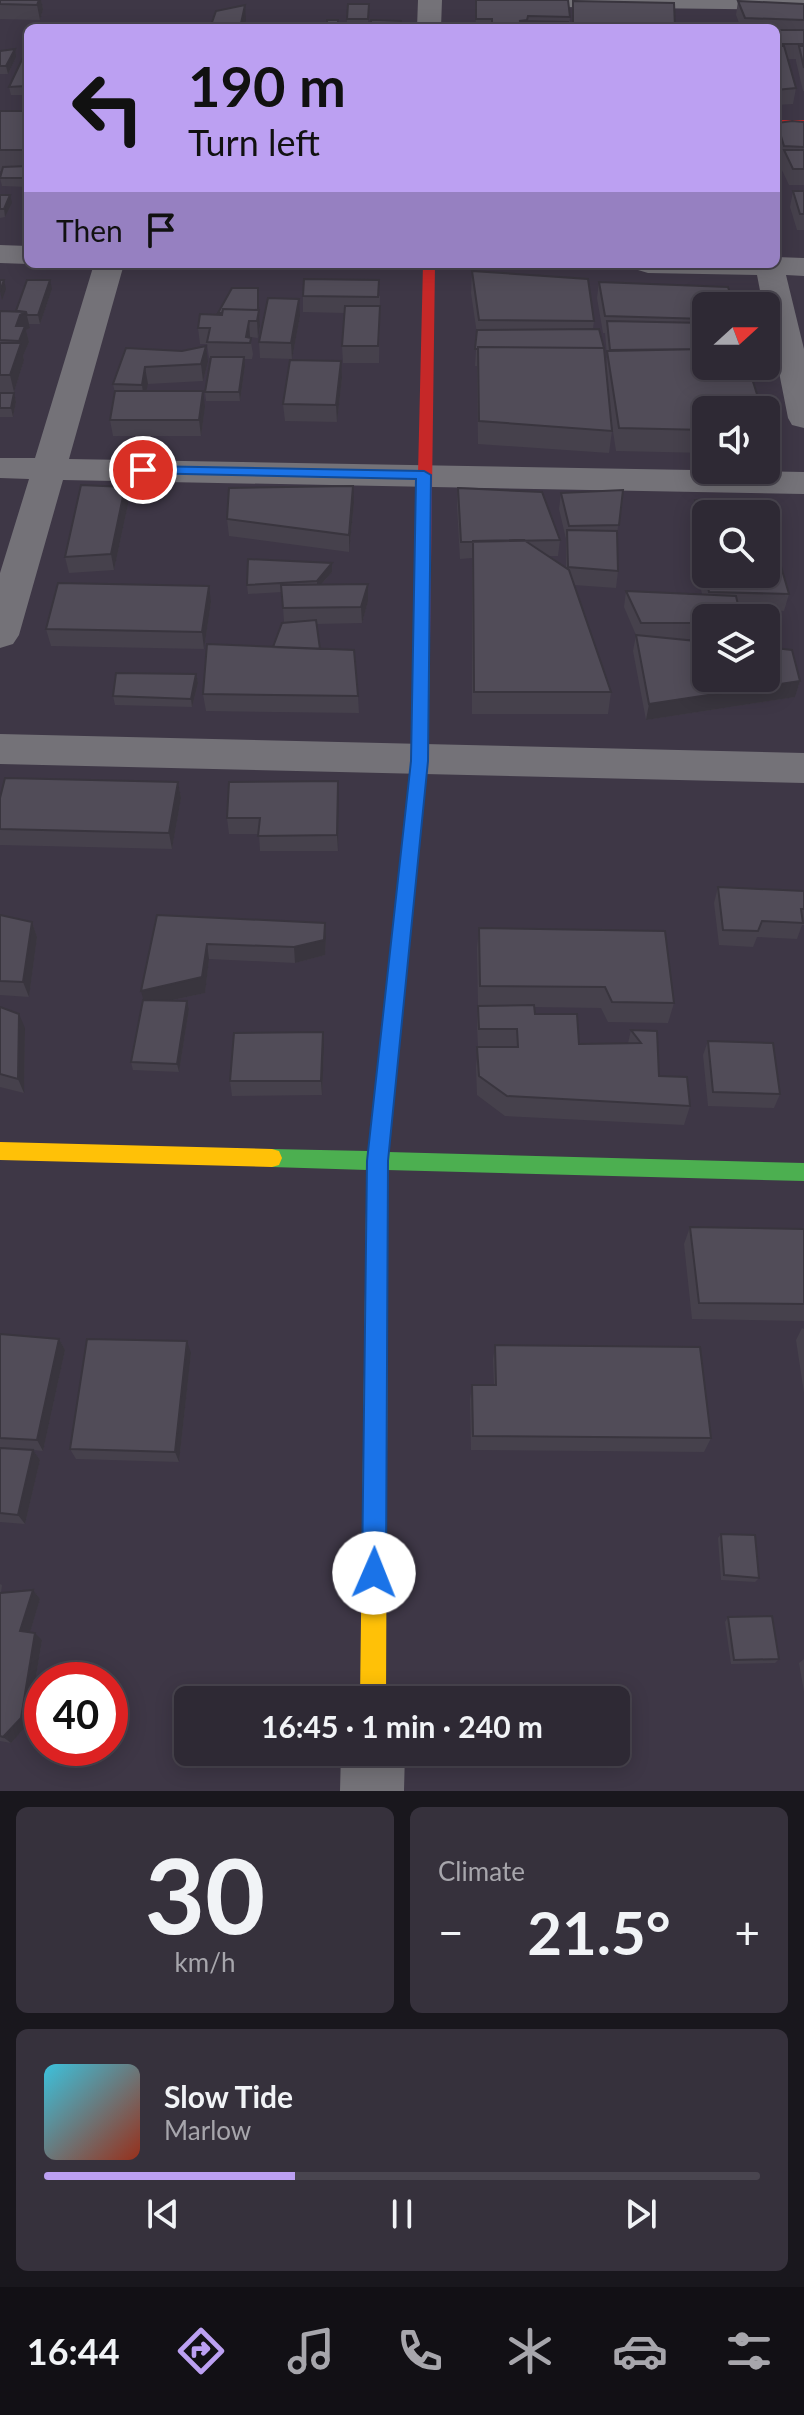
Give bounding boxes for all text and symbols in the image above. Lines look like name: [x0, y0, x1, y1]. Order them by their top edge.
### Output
text: 190 m: [188, 52, 346, 119]
icon: left: [56, 56, 160, 160]
text: Turn left: [188, 120, 320, 164]
icon: arrive: [139, 208, 183, 252]
text: Then: [56, 212, 123, 248]
north arrow: [692, 292, 780, 380]
map controls: [692, 292, 780, 692]
button: sound: [692, 396, 780, 484]
pin: [109, 436, 177, 504]
icon: arrive: [121, 448, 165, 492]
button: search: [692, 500, 780, 588]
button: layers: [692, 604, 780, 692]
position arrow: [332, 1531, 416, 1615]
speed limit sign: 40: [24, 1662, 128, 1766]
text: 16:45 · 1 min · 240 m: [261, 1708, 543, 1744]
text: 30: [145, 1831, 265, 1956]
text: Climate: [438, 1855, 525, 1887]
text: 21.5°: [527, 1896, 671, 1968]
text: −: [438, 1906, 464, 1958]
text: +: [734, 1906, 760, 1958]
text: km/h: [175, 1946, 235, 1978]
text: Slow Tide: [164, 2078, 293, 2114]
text: Marlow: [164, 2114, 251, 2146]
icon: previous: [141, 2192, 185, 2236]
icon: pause: [380, 2192, 424, 2236]
icon: next: [619, 2192, 663, 2236]
icon: directions: [173, 2323, 229, 2379]
icon: music: [283, 2323, 339, 2379]
icon: phone: [392, 2323, 448, 2379]
icon: climate: [502, 2323, 558, 2379]
icon: car: [612, 2323, 668, 2379]
icon: filters: [721, 2323, 777, 2379]
text: 16:44: [27, 2329, 120, 2373]

